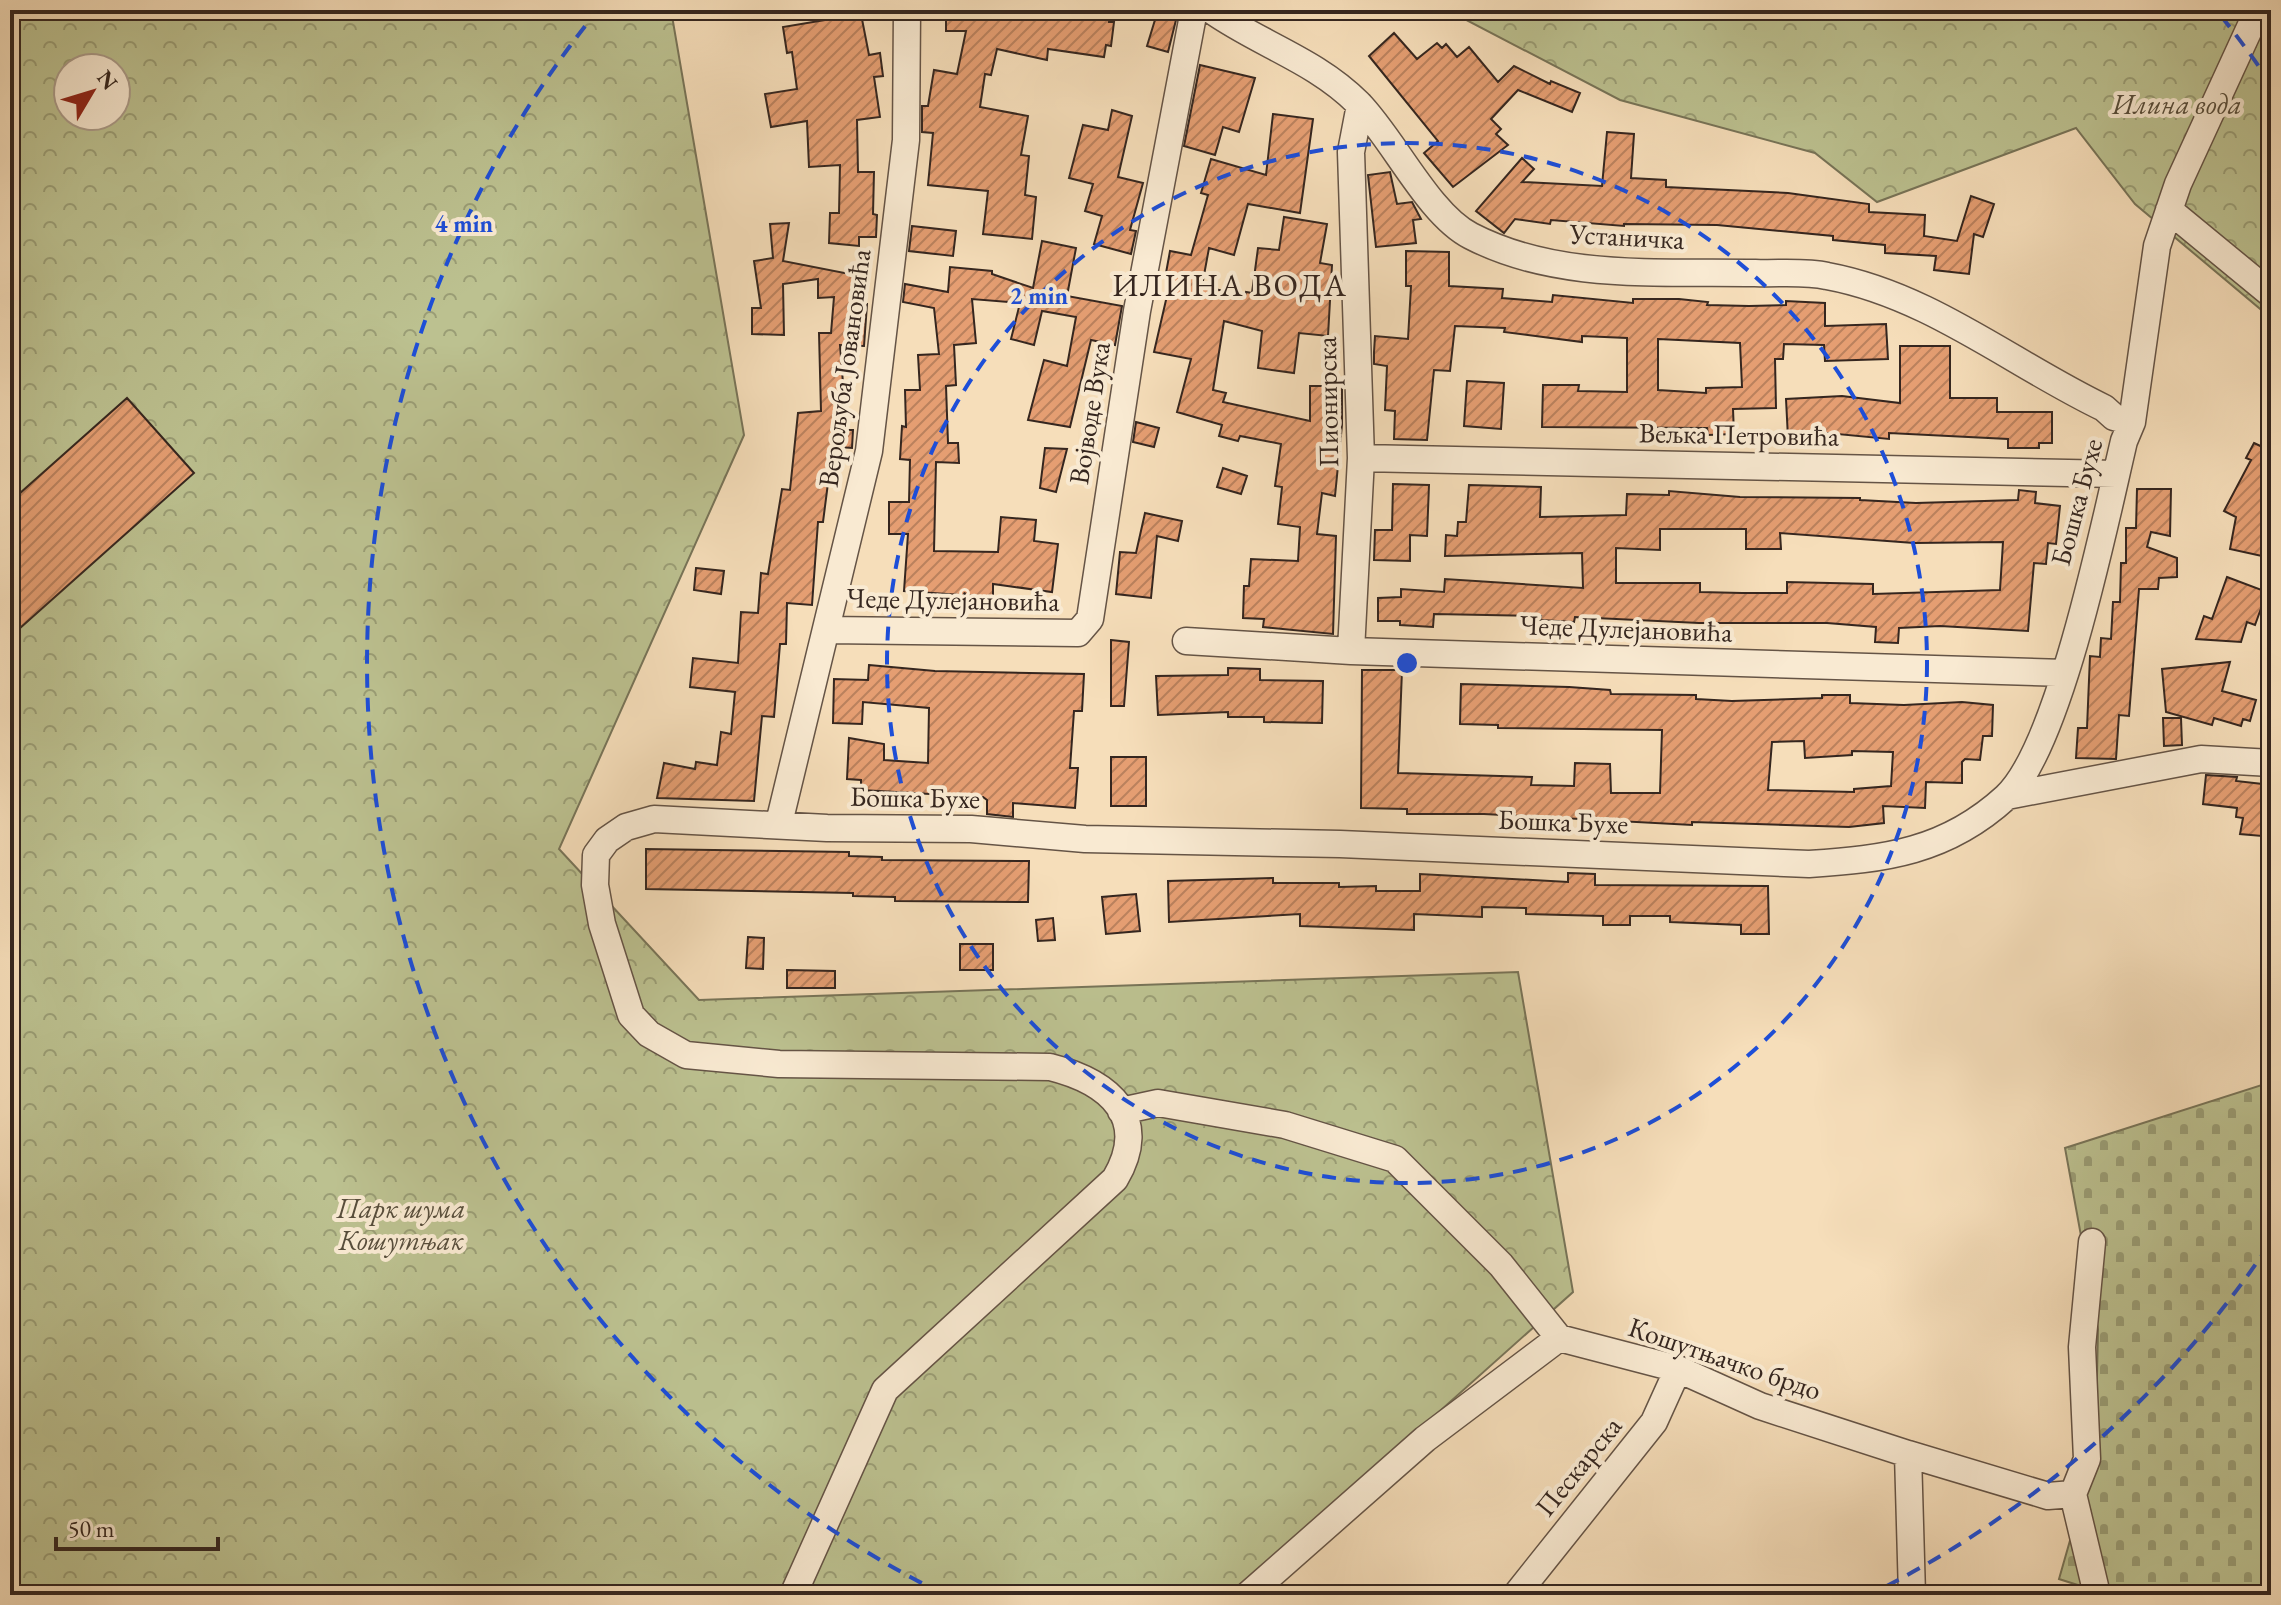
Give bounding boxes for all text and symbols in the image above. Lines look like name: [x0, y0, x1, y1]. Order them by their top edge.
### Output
north arrow: [52, 52, 132, 132]
text: N: [90, 64, 124, 96]
park label: Илина вода: [2111, 86, 2242, 122]
text: 4 min: [435, 208, 494, 239]
street label: Устаничка: [1568, 215, 1686, 257]
street label: Верољуба Јовановића: [809, 246, 879, 489]
district label: ИЛИНА ВОДА: [1112, 264, 1348, 306]
text: 2 min: [1010, 280, 1069, 311]
street label: Пионирска: [1308, 335, 1346, 468]
street label: Војводе Вука: [1060, 338, 1118, 487]
street label: Вељка Петровића: [1639, 414, 1840, 454]
street label: Бошка Бухе: [2042, 434, 2110, 570]
street label: Чеде Дулејановића: [846, 579, 1061, 619]
street label: Чеде Дулејановића: [1519, 606, 1734, 650]
centre of rings: [1393, 649, 1421, 677]
street label: Бошка Бухе: [850, 778, 981, 816]
street label: Бошка Бухе: [1497, 801, 1629, 841]
park label: Парк шума Кошутњак: [335, 1190, 466, 1258]
street label: Кошутњачко брдо: [1624, 1308, 1826, 1408]
street label: Пескарска: [1527, 1408, 1630, 1523]
scale bar: [56, 1501, 218, 1551]
text: 50 m: [68, 1513, 115, 1544]

